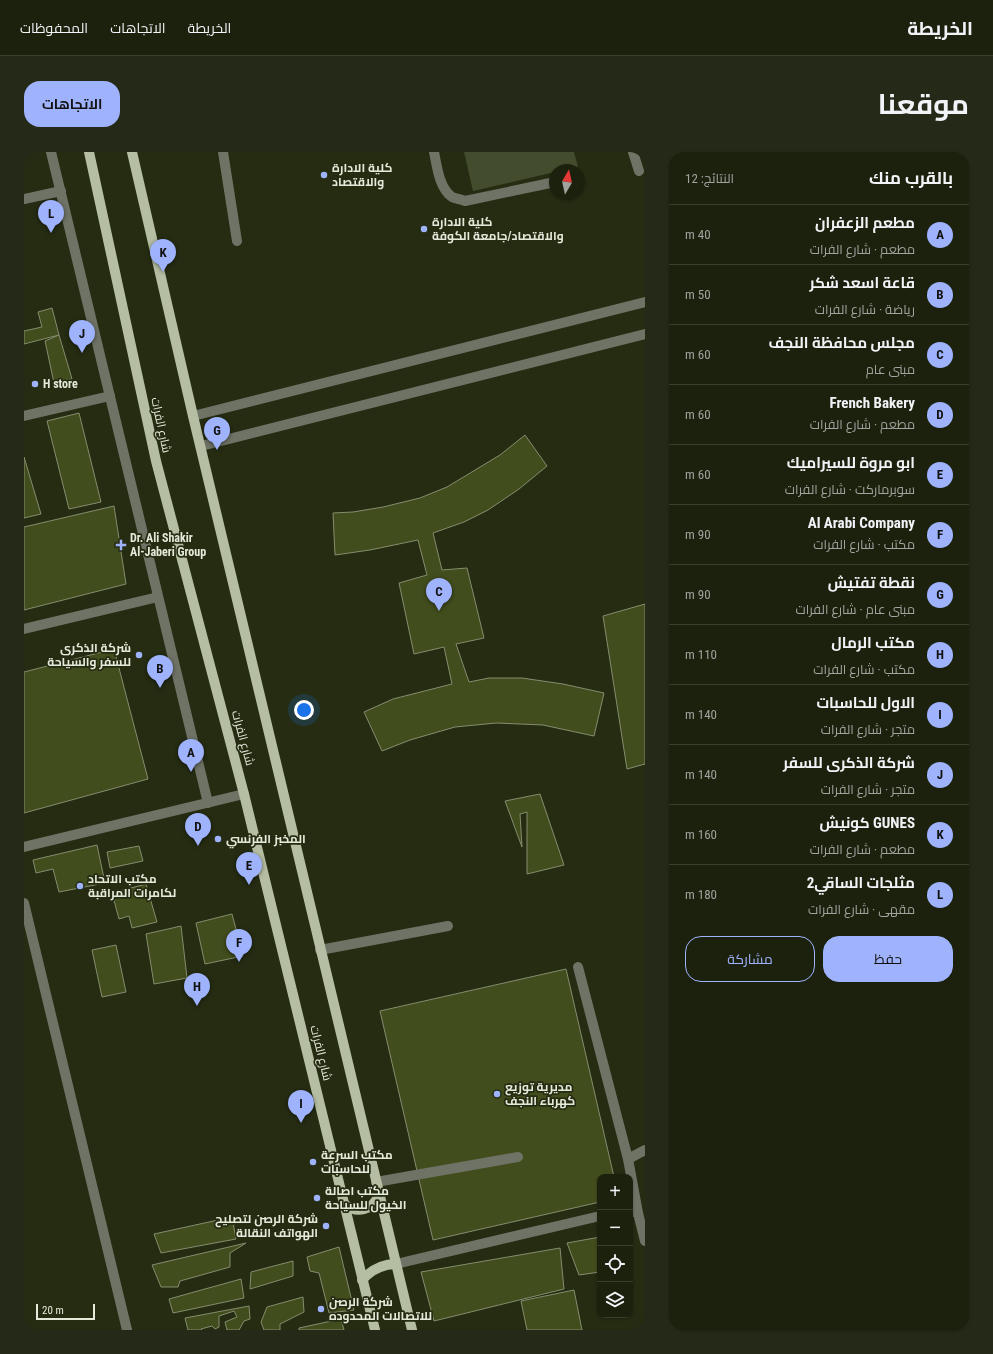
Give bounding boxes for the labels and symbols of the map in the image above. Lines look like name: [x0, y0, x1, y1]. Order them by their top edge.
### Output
place label: كلية الادارة والاقتصاد: [332, 161, 393, 190]
north arrow: [549, 164, 585, 200]
marker: كلية الادارة والاقتصاد: [319, 170, 329, 180]
pin: L: [38, 200, 64, 233]
place label: كلية الادارة والاقتصاد/جامعة الكوفة: [432, 215, 564, 244]
marker: كلية الادارة والاقتصاد/جامعة الكوفة: [419, 224, 429, 234]
pin: K: [150, 239, 176, 272]
pin: J: [69, 320, 95, 353]
place label: H store: [43, 377, 78, 391]
marker: H store: [30, 379, 40, 389]
street label: شارع الفرات: [147, 396, 174, 454]
pin: G: [204, 417, 230, 450]
place label: Dr. Ali Shakir Al-Jaberi Group: [130, 531, 206, 559]
marker: Dr. Ali Shakir Al-Jaberi Group: [115, 539, 127, 551]
pin: C: [426, 578, 452, 611]
place label: شركة الذكرى للسفر والسياحة: [47, 641, 131, 670]
marker: شركة الذكرى للسفر والسياحة: [134, 650, 144, 660]
pin: B: [147, 655, 173, 688]
your location: [294, 700, 314, 720]
street label: شارع الفرات: [228, 709, 257, 767]
pin: A: [178, 739, 204, 772]
pin: D: [185, 813, 211, 846]
place label: المخبز الفرنسي: [226, 832, 306, 849]
marker: المخبز الفرنسي: [213, 834, 223, 844]
pin: E: [236, 852, 262, 885]
place label: مكتب الاتحاد لكامرات المراقبة: [88, 872, 176, 901]
marker: مكتب الاتحاد لكامرات المراقبة: [75, 881, 85, 891]
pin: F: [226, 929, 252, 962]
pin: H: [184, 973, 210, 1006]
street label: شارع الفرات: [306, 1024, 335, 1082]
place label: مديرية توزيع كهرباء النجف: [505, 1080, 575, 1109]
marker: مديرية توزيع كهرباء النجف: [492, 1089, 502, 1099]
pin: I: [288, 1090, 314, 1123]
place label: مكتب السرعة للحاسبات: [321, 1148, 393, 1176]
marker: مكتب السرعة للحاسبات: [308, 1157, 318, 1167]
place label: مكتب اصالة الخيول للسياحة: [325, 1184, 406, 1213]
marker: مكتب اصالة الخيول للسياحة: [312, 1193, 322, 1203]
place label: شركة الرصن لتصليح الهواتف النقالة: [215, 1212, 318, 1241]
marker: شركة الرصن لتصليح الهواتف النقالة: [321, 1221, 331, 1231]
place label: شركة الرصن للاتصالات المحدوده: [329, 1295, 432, 1324]
scale bar: [36, 1302, 95, 1321]
marker: شركة الرصن للاتصالات المحدوده: [316, 1304, 326, 1314]

